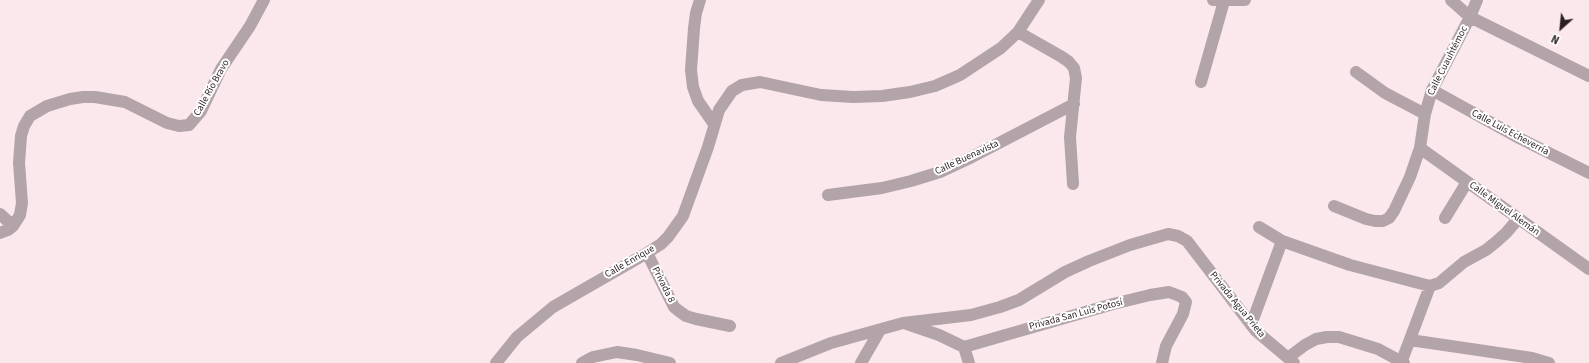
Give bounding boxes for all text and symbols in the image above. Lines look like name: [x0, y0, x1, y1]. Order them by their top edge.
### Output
north arrow: [1541, 8, 1581, 48]
street label: Calle Cuauhtémoc: [1425, 24, 1471, 98]
text: N: [1549, 31, 1562, 47]
street label: Calle Río Bravo: [192, 58, 232, 118]
street label: Calle Luis Echeverría: [1469, 108, 1551, 158]
street label: Calle Buenavista: [933, 138, 1001, 178]
street label: Calle Miguel Alemán: [1466, 179, 1542, 239]
street label: Calle Enrique: [603, 243, 657, 281]
street label: Privada 8: [649, 265, 677, 305]
street label: Privada Agua Prieta: [1207, 270, 1267, 340]
street label: Privada San Luis Potosí: [1028, 297, 1124, 333]

